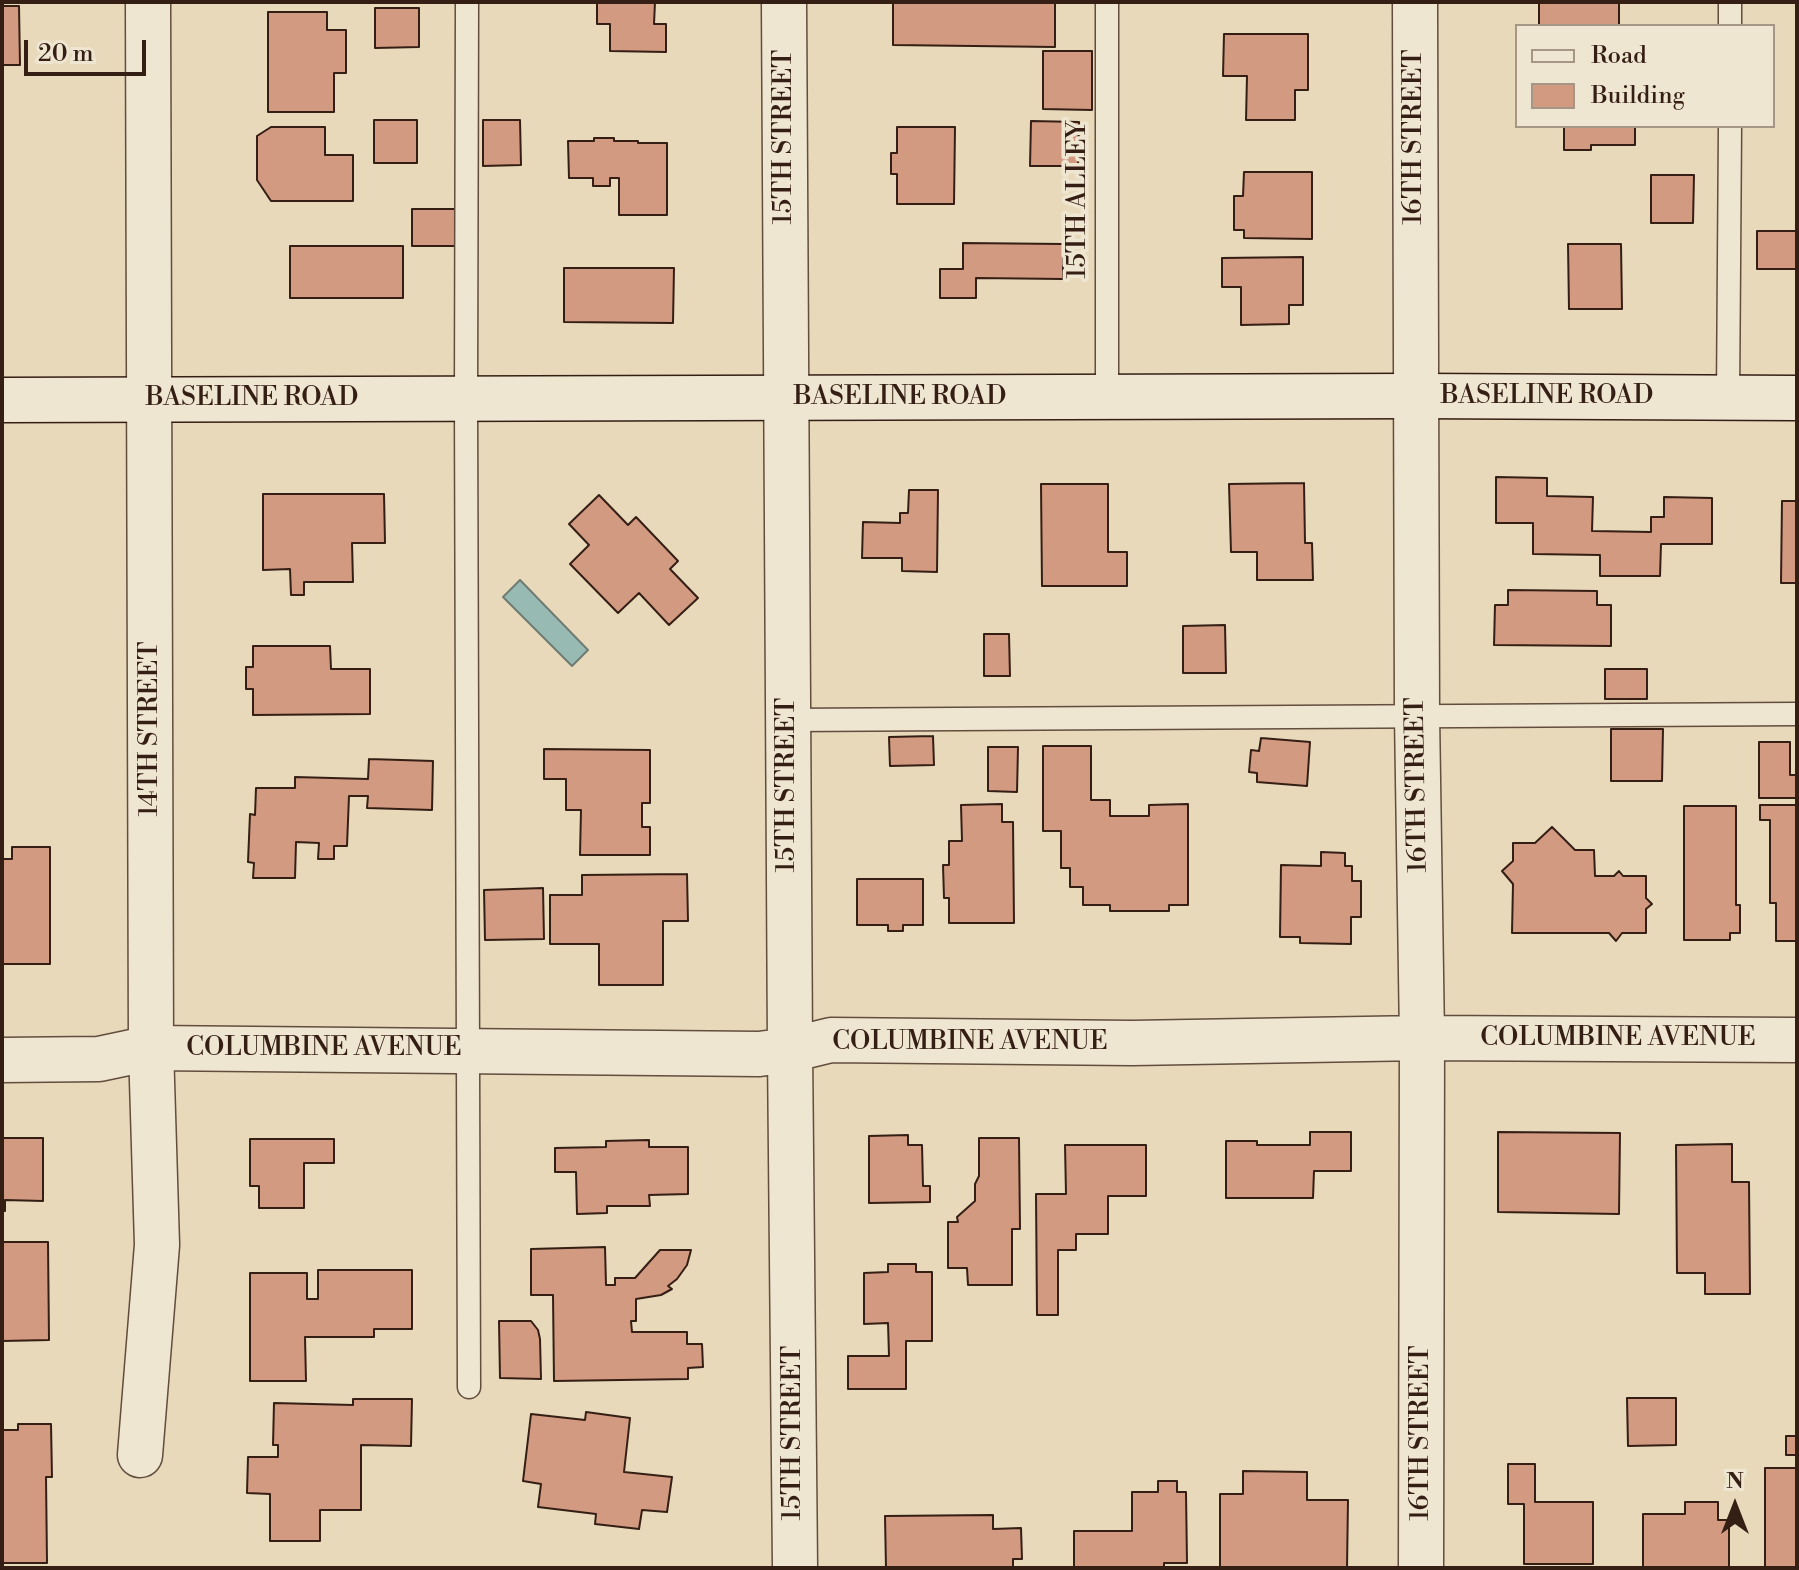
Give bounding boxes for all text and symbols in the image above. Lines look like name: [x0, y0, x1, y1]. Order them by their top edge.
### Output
scale bar: [28, 24, 150, 74]
legend: [1515, 24, 1775, 128]
text: 20 m: [38, 39, 94, 69]
text: Road: [1591, 41, 1647, 71]
street label: 16TH STREET: [1399, 49, 1431, 225]
street label: 15TH STREET: [769, 50, 801, 224]
text: Building: [1591, 81, 1685, 111]
street label: 15TH ALLEY: [1063, 121, 1095, 279]
street label: BASELINE ROAD: [1441, 381, 1653, 413]
street label: BASELINE ROAD: [794, 382, 1006, 414]
street label: BASELINE ROAD: [146, 383, 358, 415]
street label: 14TH STREET: [135, 641, 167, 817]
street label: 16TH STREET: [1401, 697, 1435, 873]
street label: 15TH STREET: [772, 698, 804, 872]
street label: COLUMBINE AVENUE: [1480, 1023, 1756, 1055]
street label: COLUMBINE AVENUE: [832, 1027, 1108, 1059]
street label: COLUMBINE AVENUE: [186, 1033, 462, 1065]
street label: 16TH STREET: [1406, 1345, 1438, 1521]
street label: 15TH STREET: [778, 1346, 810, 1520]
north arrow: [1695, 1466, 1775, 1546]
text: N: [1726, 1468, 1744, 1495]

